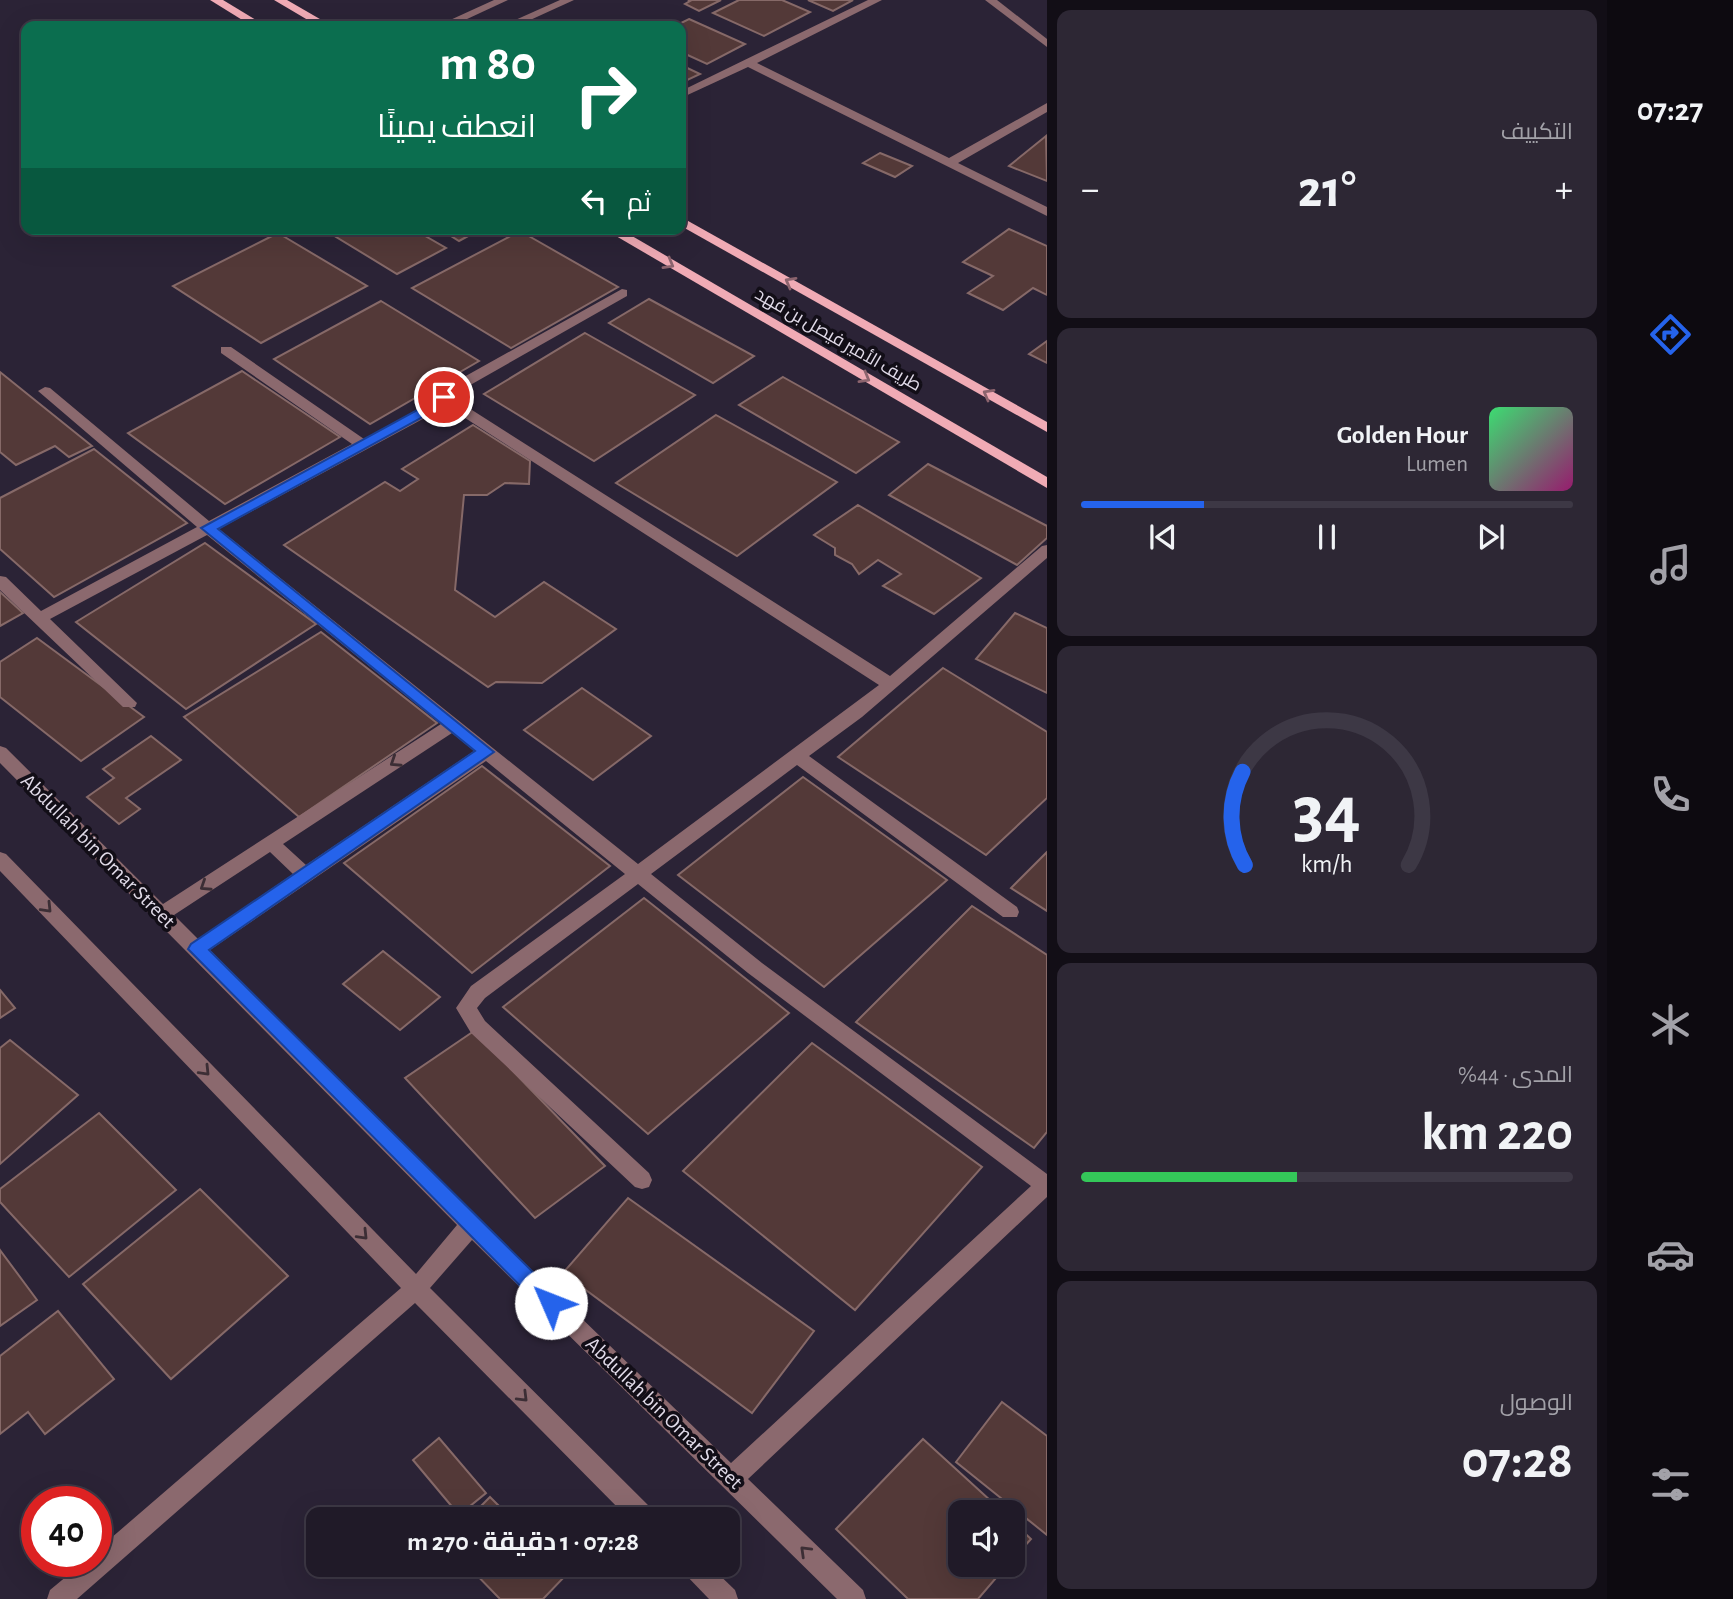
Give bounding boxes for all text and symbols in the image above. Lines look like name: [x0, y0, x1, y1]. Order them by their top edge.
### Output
text: 80 m: [439, 40, 536, 89]
icon: right: [560, 49, 651, 140]
text: 07:27: [1637, 94, 1703, 126]
text: انعطف يمينًا: [377, 111, 536, 143]
text: التكييف: [1501, 121, 1573, 144]
text: 21°: [1298, 164, 1356, 216]
text: −: [1081, 171, 1099, 209]
text: +: [1555, 171, 1573, 209]
icon: left: [575, 182, 613, 220]
text: ثم: [627, 190, 651, 216]
one-way arrow: [661, 255, 674, 268]
one-way arrow: [784, 277, 797, 290]
street label: طريف الأمير فيصل بن فهد: [751, 284, 925, 396]
icon: directions: [1646, 310, 1695, 359]
pin: [414, 367, 474, 427]
one-way arrow: [858, 370, 871, 383]
icon: arrive: [425, 378, 463, 416]
one-way arrow: [982, 389, 995, 402]
text: Golden Hour: [1337, 422, 1468, 448]
text: Lumen: [1406, 453, 1468, 476]
icon: previous: [1144, 518, 1182, 556]
icon: pause: [1308, 518, 1346, 556]
icon: next: [1472, 518, 1510, 556]
icon: music: [1646, 540, 1695, 589]
one-way arrow: [390, 754, 403, 767]
street label: Abdullah bin Omar Street: [17, 770, 179, 932]
icon: phone: [1646, 770, 1695, 819]
text: 34: [1293, 778, 1361, 851]
text: km/h: [1301, 852, 1353, 877]
one-way arrow: [199, 878, 212, 891]
one-way arrow: [39, 899, 52, 912]
icon: climate: [1646, 1000, 1695, 1049]
one-way arrow: [197, 1063, 210, 1076]
text: المدى · 44%: [1458, 1064, 1573, 1087]
text: 220 km: [1421, 1107, 1573, 1159]
one-way arrow: [355, 1227, 368, 1240]
icon: car: [1646, 1230, 1695, 1279]
position arrow: [514, 1266, 588, 1340]
street label: Abdullah bin Omar Street: [582, 1333, 746, 1493]
one-way arrow: [515, 1388, 528, 1401]
text: الوصول: [1500, 1392, 1573, 1415]
text: 07:28: [1461, 1435, 1573, 1487]
icon: filters: [1646, 1460, 1695, 1509]
speed limit sign: 40: [21, 1486, 112, 1577]
map controls: [948, 1500, 1025, 1577]
button: sound: [948, 1500, 1025, 1577]
text: 07:28 · 1 دقيقة · 270 m: [407, 1529, 639, 1555]
one-way arrow: [800, 1547, 813, 1560]

